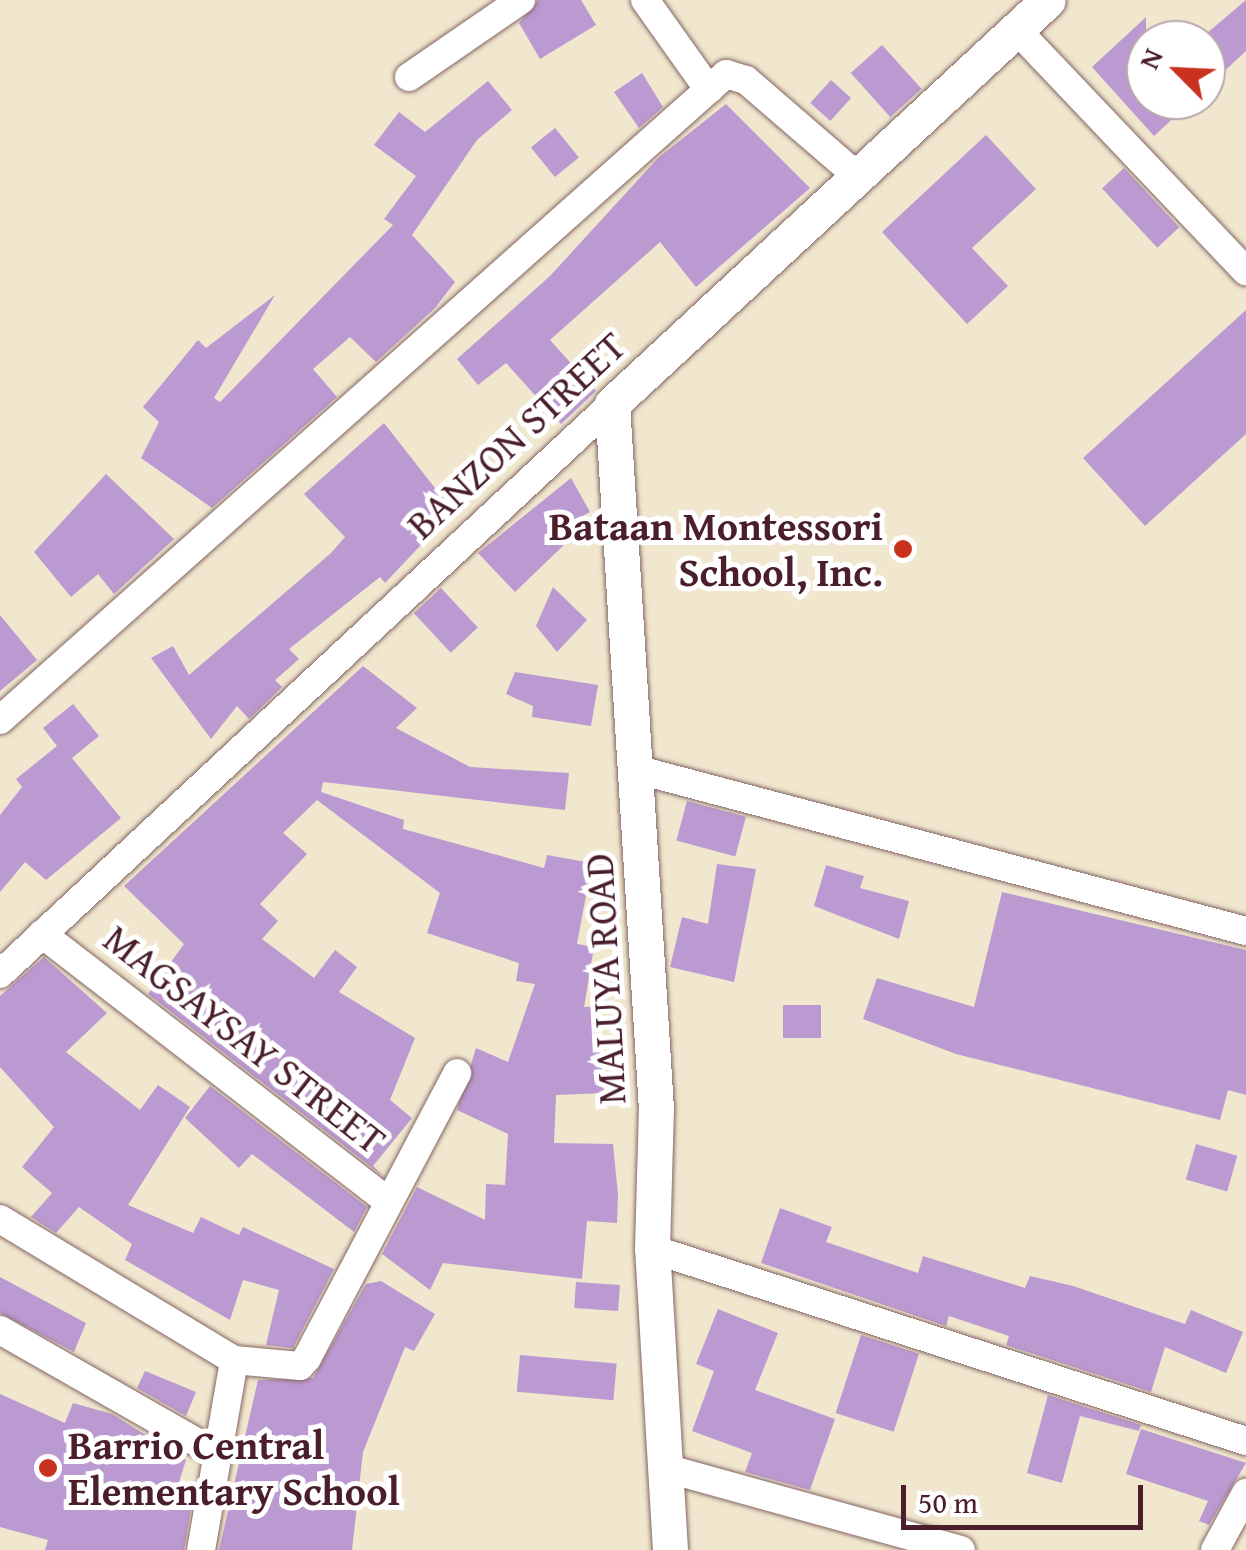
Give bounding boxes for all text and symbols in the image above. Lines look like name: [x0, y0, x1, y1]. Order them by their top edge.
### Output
north arrow: [1126, 20, 1226, 120]
text: N: [1127, 42, 1172, 75]
street label: BANZON STREET: [397, 321, 635, 549]
place label: Bataan Montessori School, Inc.: [549, 502, 883, 596]
marker: Bataan Montessori School, Inc.: [892, 538, 914, 560]
street label: MALUYA ROAD: [574, 852, 636, 1106]
street label: MAGSAYSAY STREET: [94, 914, 396, 1164]
place label: Barrio Central Elementary School: [68, 1421, 400, 1515]
marker: Barrio Central Elementary School: [37, 1457, 59, 1479]
scale bar: [906, 1465, 1148, 1527]
text: 50 m: [918, 1480, 978, 1524]

